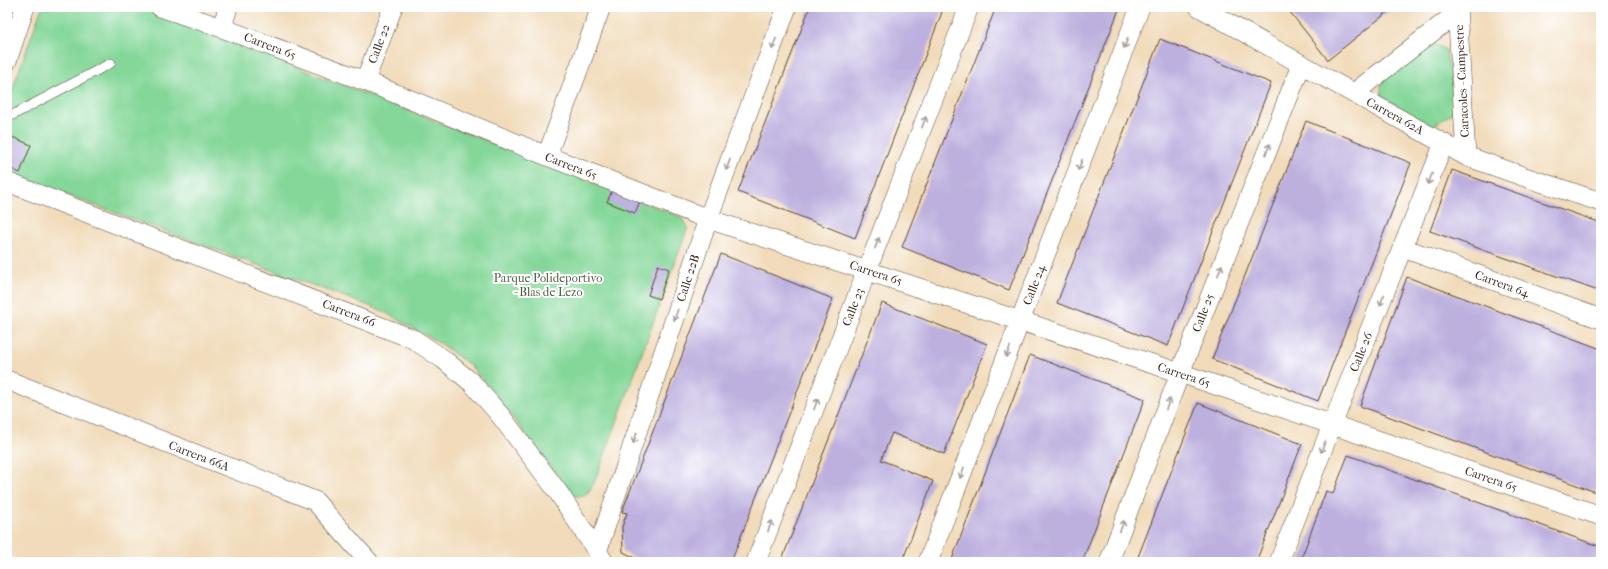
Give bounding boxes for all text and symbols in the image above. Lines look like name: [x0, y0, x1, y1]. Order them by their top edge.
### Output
street label: Calle 22: [365, 22, 393, 66]
street label: Caracoles - Campestre: [1452, 24, 1472, 138]
street label: Carrera 65: [242, 30, 298, 62]
one-way arrow: [769, 37, 777, 49]
one-way arrow: [1122, 37, 1130, 49]
street label: Carrera 62A: [1364, 95, 1426, 138]
one-way arrow: [921, 117, 929, 129]
one-way arrow: [1265, 143, 1272, 155]
street label: Carrera 65: [543, 150, 599, 182]
one-way arrow: [1075, 158, 1083, 170]
one-way arrow: [724, 159, 732, 171]
one-way arrow: [1425, 173, 1433, 185]
one-way arrow: [874, 238, 882, 250]
street label: Calle 22B: [674, 252, 702, 303]
street label: Carrera 65: [848, 258, 904, 288]
street label: Calle 24: [1020, 262, 1048, 307]
one-way arrow: [1217, 264, 1225, 276]
street label: Carrera 64: [1473, 268, 1532, 301]
park label: Parque Polideportivo - Blas de Lezo: [494, 271, 602, 299]
street label: Calle 23: [839, 286, 867, 328]
street label: Calle 25: [1189, 292, 1217, 334]
one-way arrow: [1377, 294, 1385, 306]
street label: Carrera 66: [320, 296, 378, 330]
one-way arrow: [672, 308, 679, 321]
street label: Calle 26: [1347, 330, 1375, 374]
one-way arrow: [1004, 345, 1012, 357]
street label: Carrera 65: [1156, 360, 1212, 390]
one-way arrow: [813, 398, 821, 410]
one-way arrow: [1165, 398, 1173, 410]
one-way arrow: [631, 431, 638, 444]
street label: Carrera 66A: [167, 438, 231, 474]
one-way arrow: [1319, 440, 1327, 452]
street label: Carrera 65: [1463, 463, 1519, 495]
one-way arrow: [957, 467, 965, 479]
one-way arrow: [766, 520, 774, 532]
one-way arrow: [1119, 520, 1127, 532]

